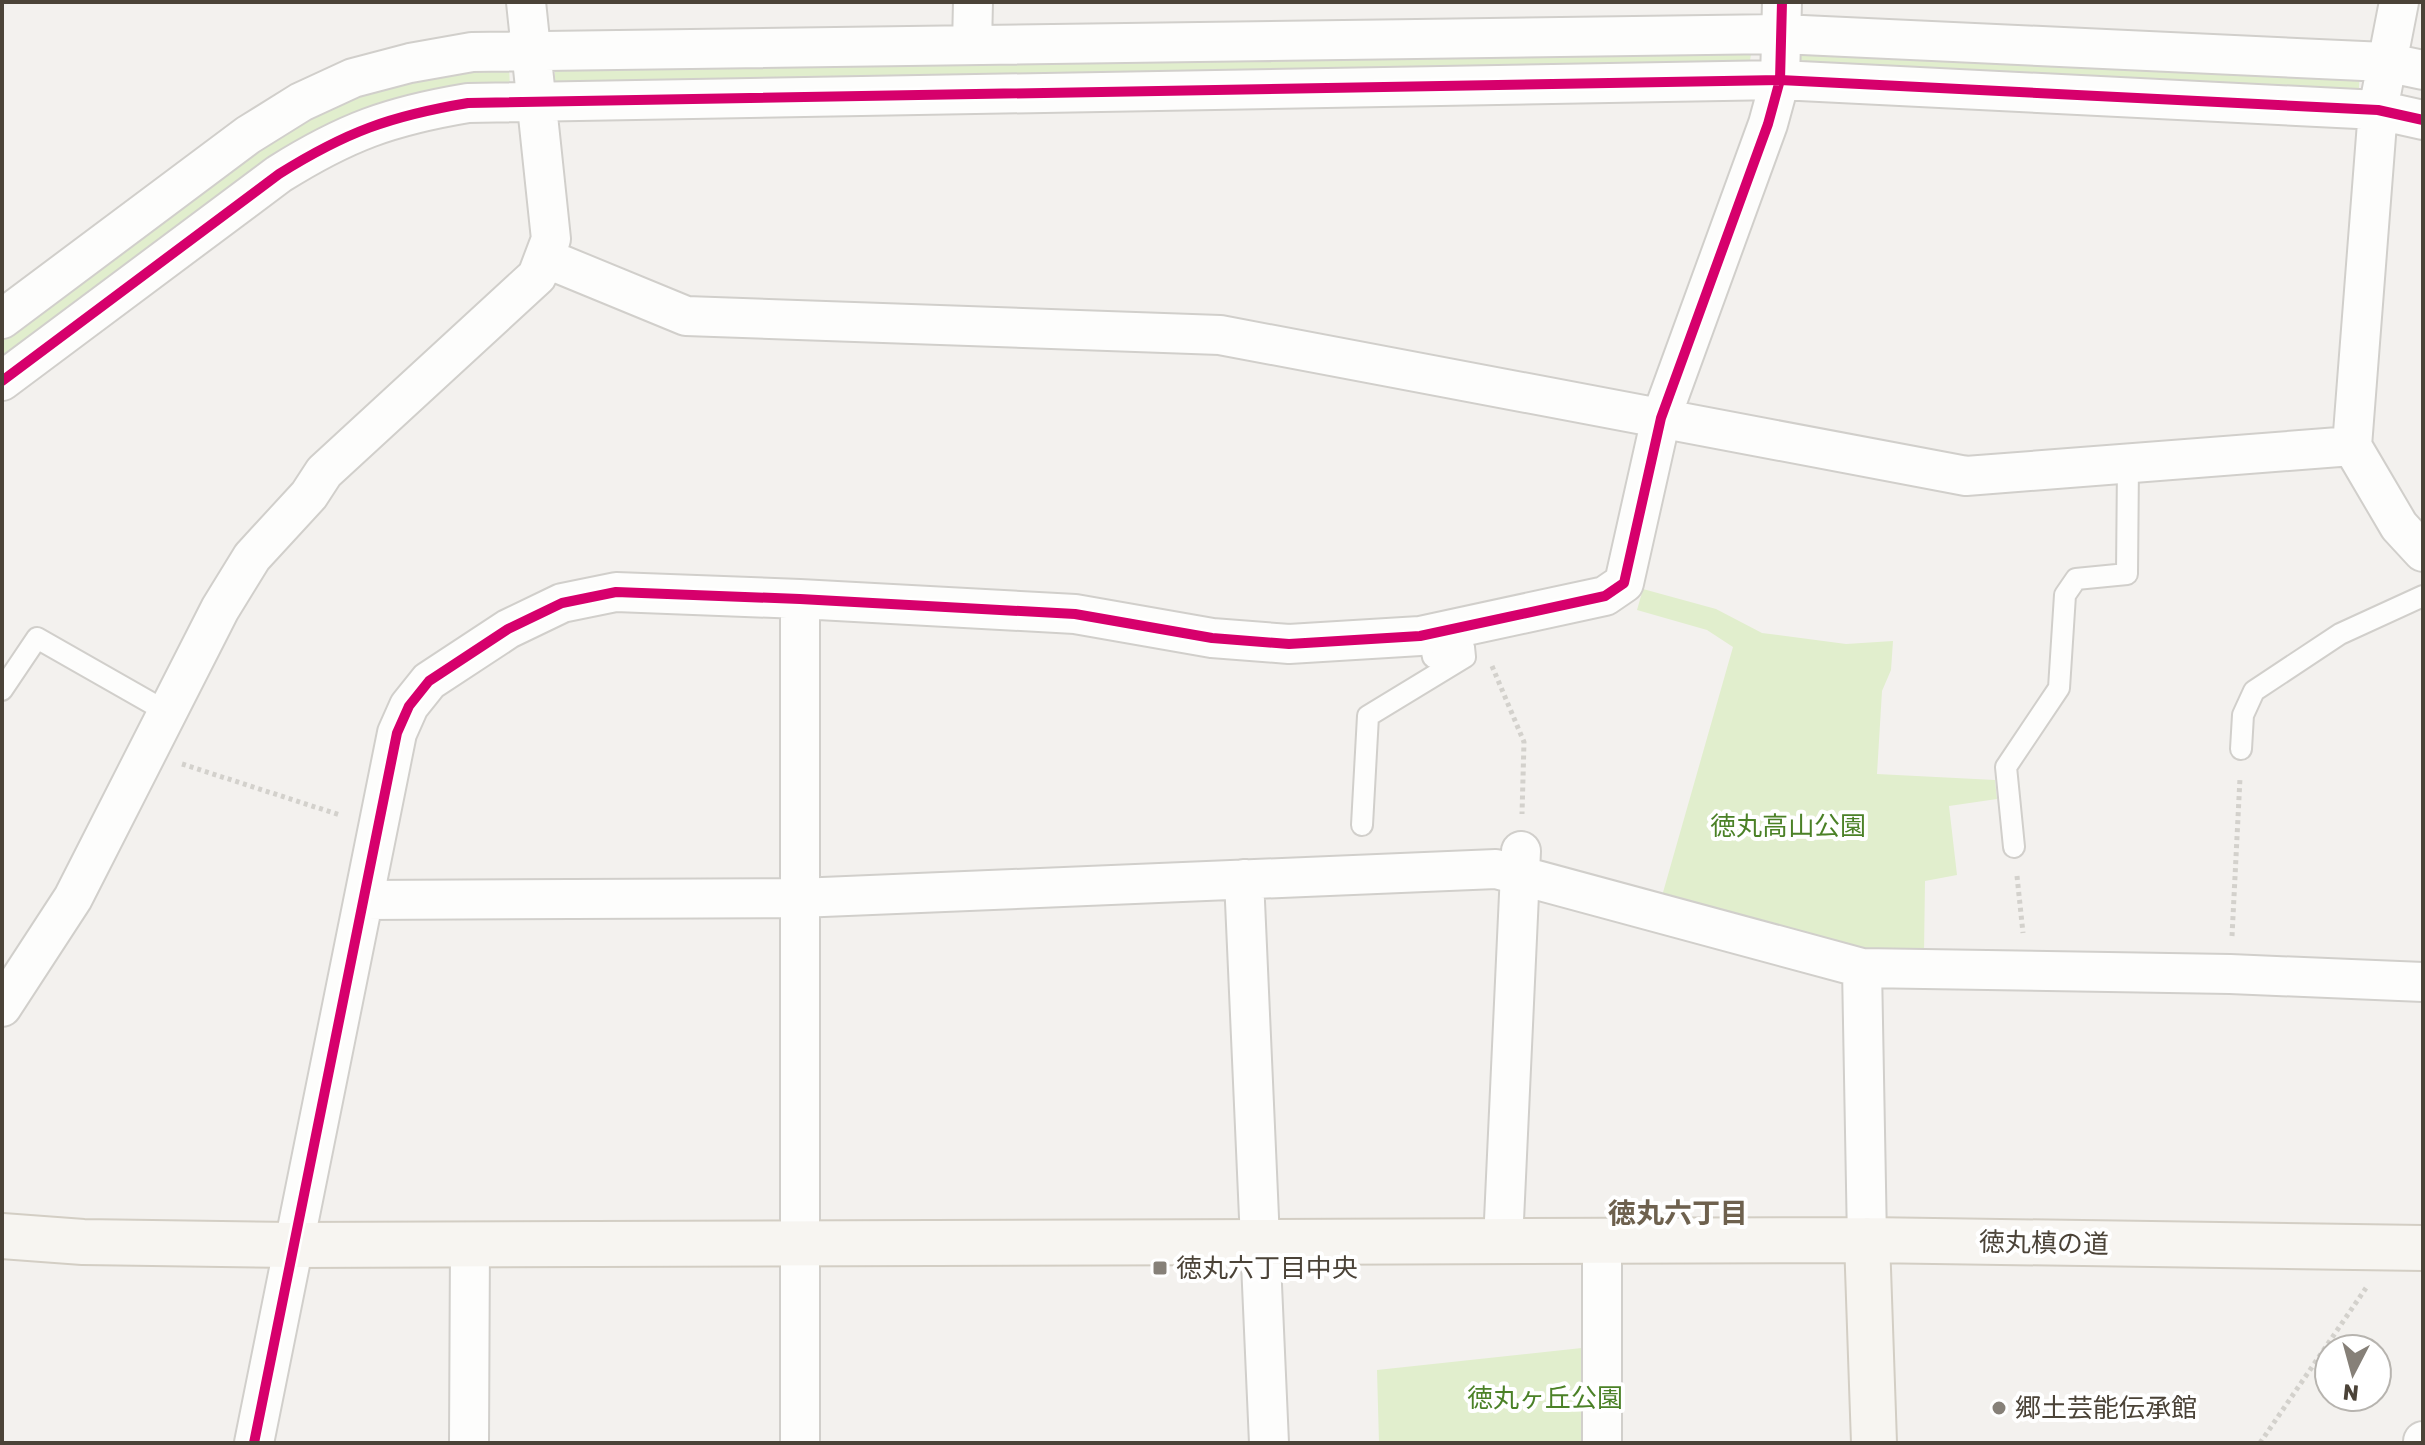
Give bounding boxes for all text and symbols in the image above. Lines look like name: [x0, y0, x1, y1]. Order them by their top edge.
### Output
park label: 徳丸高山公園: [1710, 811, 1866, 842]
district label: 徳丸六丁目: [1608, 1197, 1748, 1230]
street label: 徳丸槙の道: [1979, 1227, 2109, 1260]
place label: 徳丸六丁目中央: [1176, 1253, 1358, 1284]
marker: 徳丸六丁目中央: [1151, 1259, 1169, 1277]
north arrow: [2313, 1333, 2393, 1413]
text: N: [2342, 1378, 2360, 1407]
park label: 徳丸ヶ丘公園: [1467, 1383, 1623, 1414]
place label: 郷土芸能伝承館: [2015, 1393, 2197, 1424]
marker: 郷土芸能伝承館: [1990, 1399, 2008, 1417]

